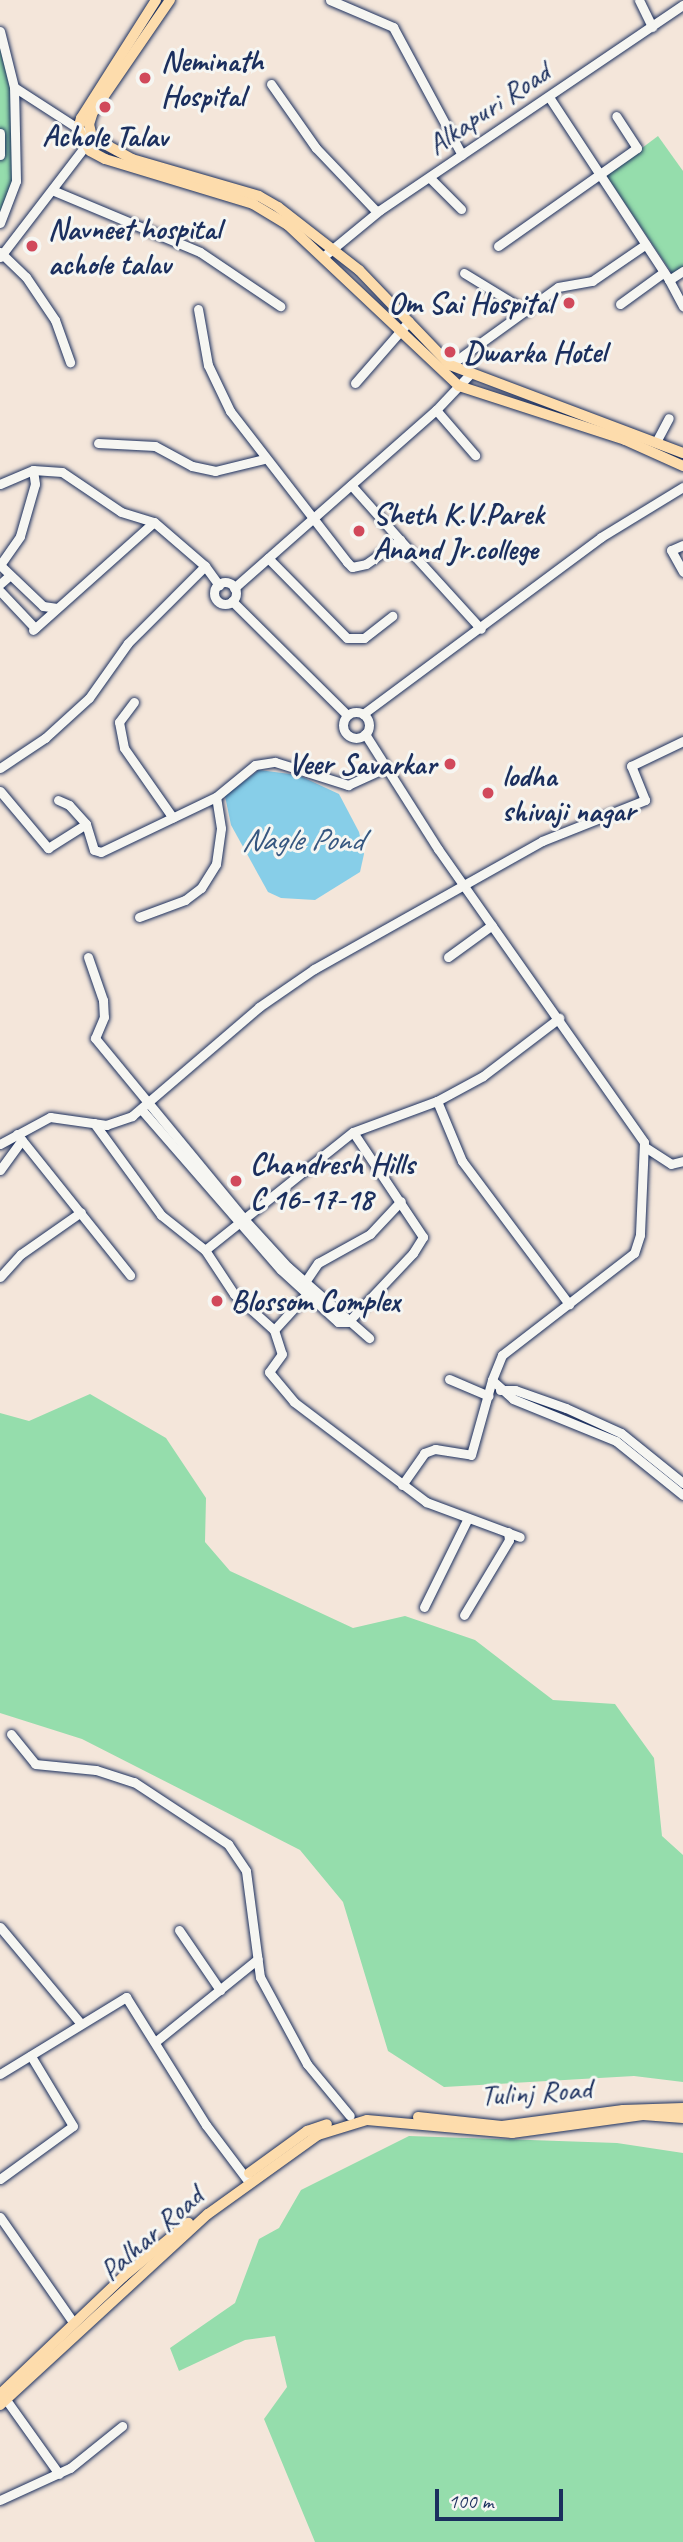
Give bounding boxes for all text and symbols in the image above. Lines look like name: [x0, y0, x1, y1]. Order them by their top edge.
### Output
place label: Neminath Hospital: [161, 43, 263, 113]
street label: Alkapuri Road: [420, 54, 556, 162]
marker: Neminath Hospital: [135, 68, 155, 88]
marker: Achole Talav: [97, 99, 113, 115]
place label: Achole Talav: [42, 118, 168, 154]
place label: Navneet hospital achole talav: [48, 211, 221, 282]
marker: Navneet hospital achole talav: [22, 236, 42, 256]
place label: Om Sai Hospital: [388, 285, 553, 321]
marker: Om Sai Hospital: [559, 293, 579, 313]
place label: Dwarka Hotel: [464, 334, 606, 370]
marker: Dwarka Hotel: [442, 344, 458, 360]
place label: Sheth K.V.Parek Anand Jr.college: [373, 496, 544, 566]
marker: Sheth K.V.Parek Anand Jr.college: [351, 523, 367, 539]
place label: Veer Savarkar: [289, 746, 436, 782]
marker: Veer Savarkar: [442, 756, 458, 772]
place label: lodha shivaji nagar: [502, 758, 635, 828]
marker: lodha shivaji nagar: [480, 785, 496, 801]
water label: Nagle Pond: [242, 821, 362, 859]
place label: Chandresh Hills C 16-17-18: [250, 1146, 415, 1216]
marker: Chandresh Hills C 16-17-18: [228, 1173, 244, 1189]
place label: Blossom Complex: [231, 1283, 399, 1319]
marker: Blossom Complex: [209, 1293, 225, 1309]
street label: Tulinj Road: [480, 2070, 592, 2114]
street label: Palhar Road: [92, 2178, 210, 2288]
scale bar: [438, 2476, 566, 2520]
text: 100 m: [448, 2488, 493, 2514]

